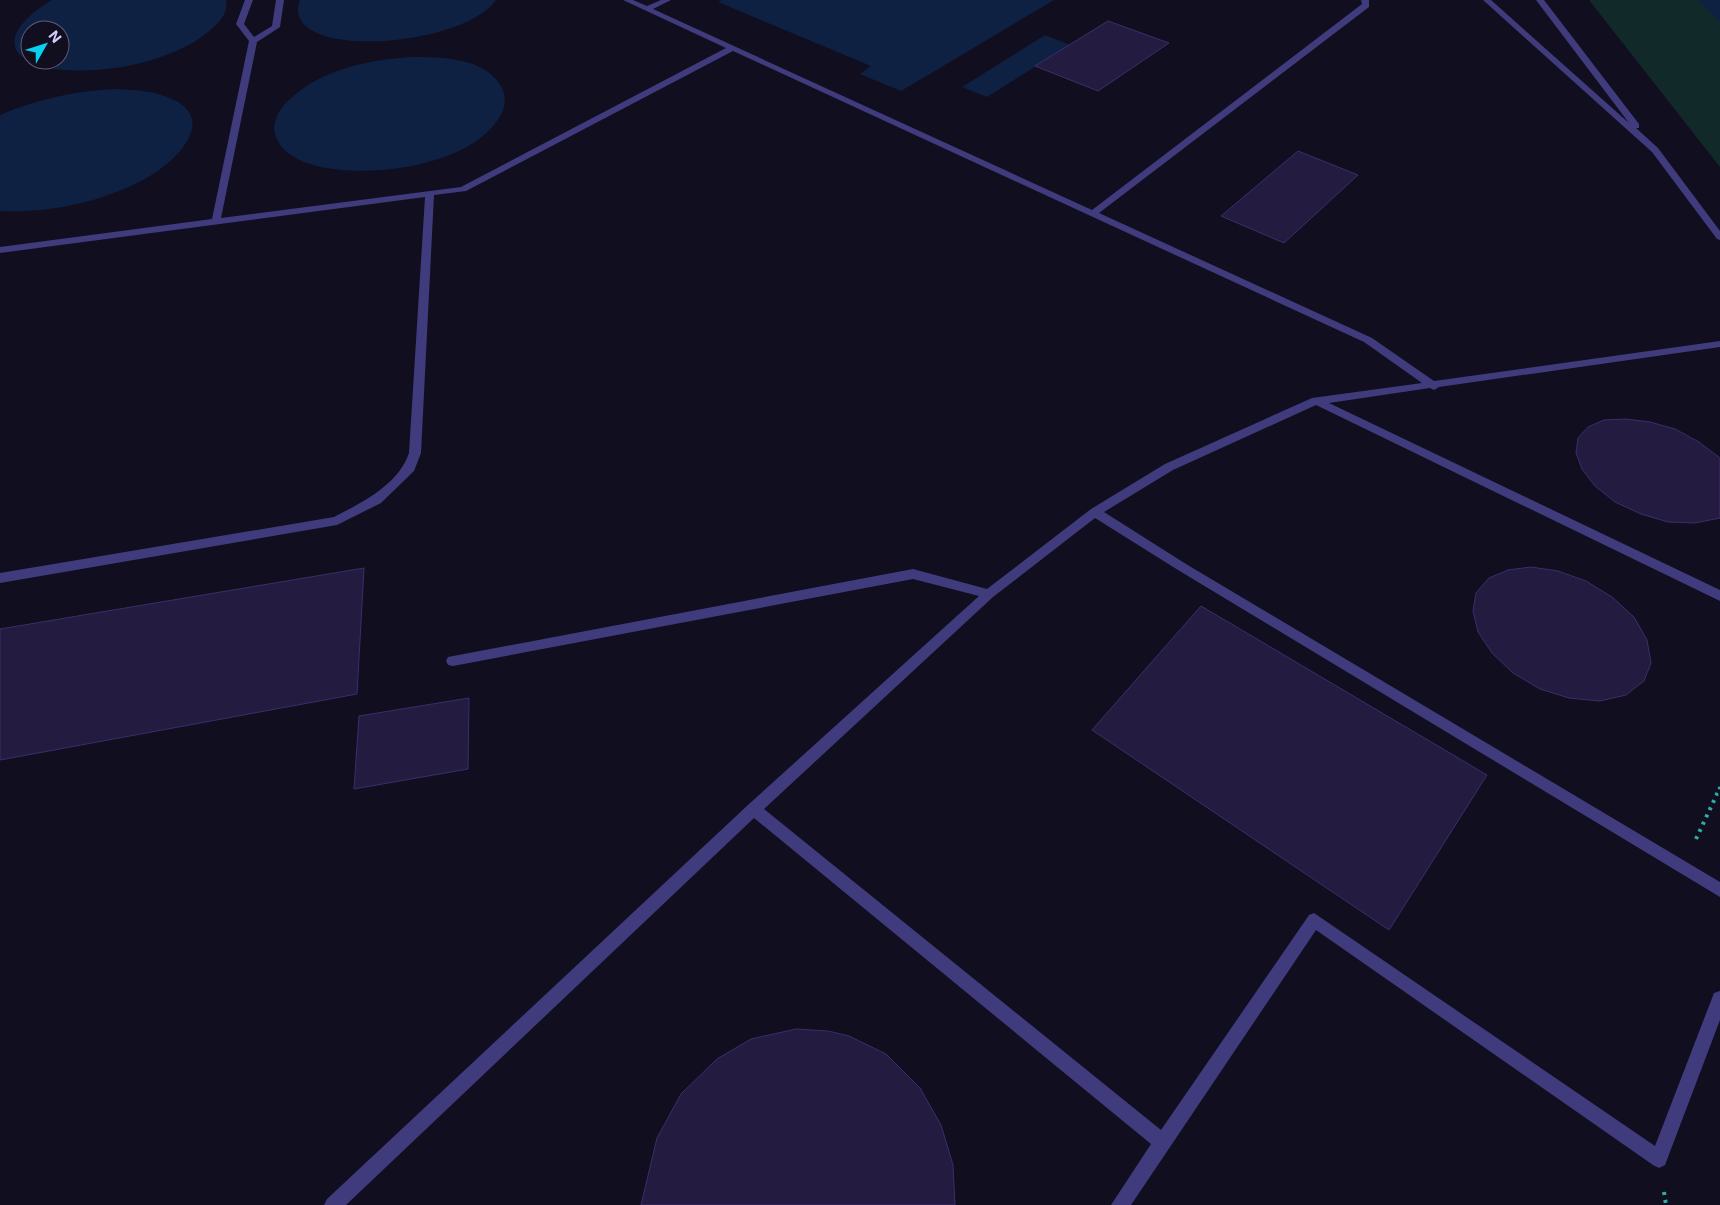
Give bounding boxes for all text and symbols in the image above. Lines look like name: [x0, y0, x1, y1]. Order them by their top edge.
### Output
north arrow: [20, 20, 70, 70]
text: N: [46, 27, 65, 46]

